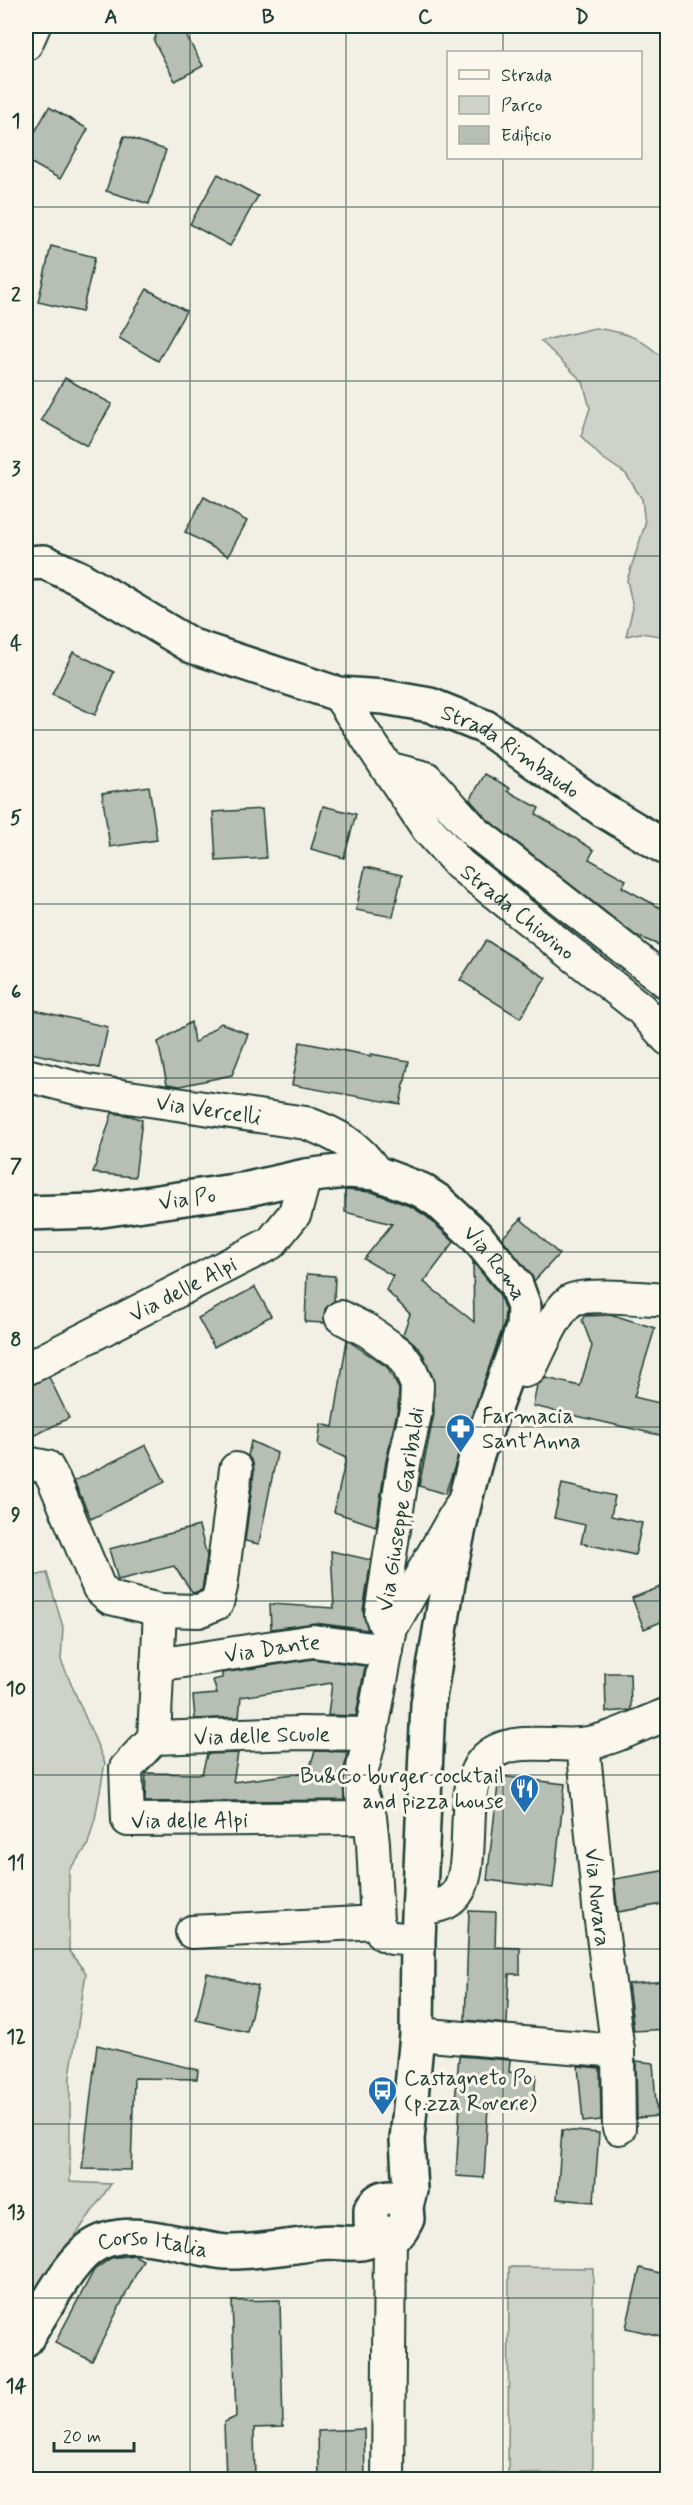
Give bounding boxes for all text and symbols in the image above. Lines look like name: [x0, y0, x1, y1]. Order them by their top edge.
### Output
text: A: [104, 4, 118, 31]
text: B: [262, 4, 275, 31]
text: C: [418, 4, 433, 31]
text: D: [575, 4, 589, 31]
legend: [447, 51, 642, 159]
text: Strada: [501, 64, 552, 88]
text: Parco: [501, 94, 542, 118]
text: 1: [12, 108, 20, 135]
text: Edificio: [501, 124, 552, 148]
text: 2: [11, 282, 21, 309]
text: 3: [11, 456, 21, 483]
text: 4: [10, 631, 22, 658]
street label: Strada Rimbaudo: [436, 699, 585, 805]
text: 5: [10, 805, 22, 832]
street label: Strada Chiovino: [454, 859, 580, 967]
text: 6: [11, 979, 21, 1006]
street label: Via Vercelli: [154, 1089, 263, 1132]
text: 7: [10, 1153, 22, 1180]
street label: Via Po: [157, 1182, 218, 1218]
street label: Via Roma: [457, 1220, 532, 1305]
street label: Via delle Alpi: [125, 1251, 242, 1330]
text: 8: [10, 1327, 22, 1354]
place label: Farmacia Sant'Anna: [482, 1403, 581, 1456]
street label: Via Giuseppe Garibaldi: [372, 1405, 432, 1614]
pharmacy icon: Farmacia Sant'Anna: [445, 1412, 477, 1454]
text: 9: [11, 1502, 21, 1529]
street label: Via Dante: [223, 1629, 323, 1670]
text: 10: [6, 1676, 26, 1703]
street label: Via delle Scuole: [193, 1721, 331, 1753]
place label: Bu&Co burger cocktail and pizza house: [300, 1763, 504, 1816]
restaurant icon: Bu&Co burger cocktail and pizza house: [509, 1772, 541, 1814]
street label: Via delle Alpi: [131, 1807, 248, 1836]
street label: Via Novara: [577, 1847, 616, 1948]
text: 11: [7, 1850, 25, 1877]
text: 12: [6, 2024, 26, 2051]
place label: Castagneto Po (p.zza Rovere): [404, 2065, 537, 2118]
bus stop icon: Castagneto Po (p.zza Rovere): [367, 2074, 399, 2116]
text: 13: [7, 2199, 25, 2226]
street label: Corso Italia: [94, 2224, 210, 2265]
text: 14: [5, 2373, 27, 2400]
scale bar: [54, 2415, 134, 2453]
text: 20 m: [63, 2425, 101, 2449]

